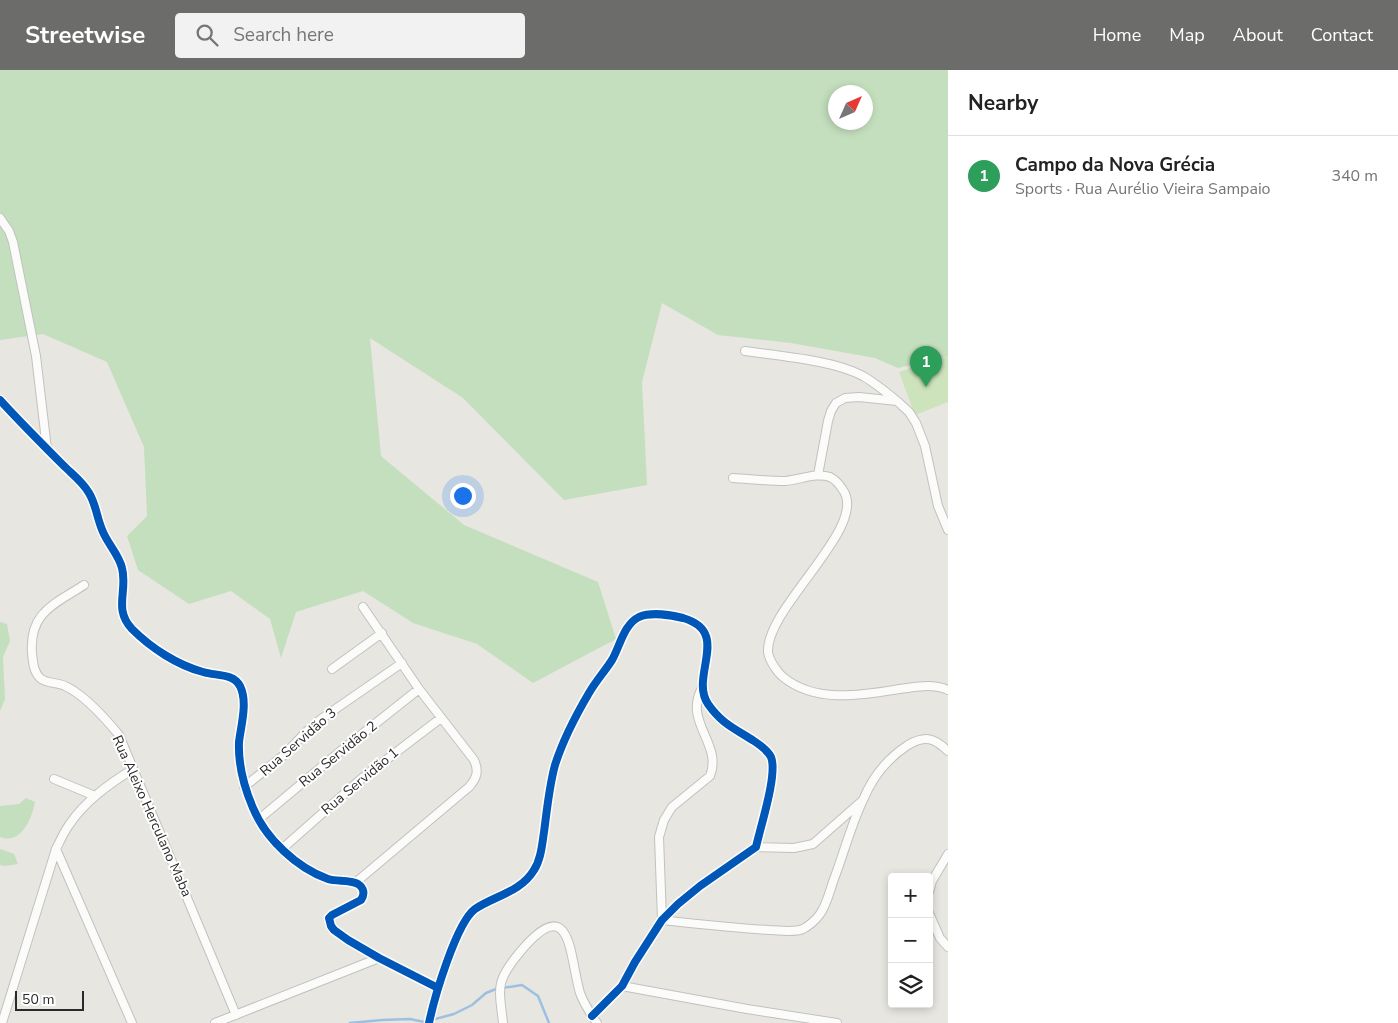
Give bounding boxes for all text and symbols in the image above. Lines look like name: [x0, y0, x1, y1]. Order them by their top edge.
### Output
search box: [175, 13, 525, 58]
text: Streetwise: [25, 19, 145, 51]
icon: search: [193, 21, 221, 49]
text: Search here: [233, 22, 334, 48]
text: Home: [1093, 23, 1141, 47]
text: Map: [1169, 23, 1205, 47]
text: About: [1233, 23, 1283, 47]
text: Contact: [1311, 23, 1373, 47]
north arrow: [828, 85, 873, 130]
text: Nearby: [968, 89, 1038, 117]
text: Campo da Nova Grécia: [1015, 152, 1215, 178]
text: 1: [979, 165, 989, 187]
text: 340 m: [1331, 165, 1378, 187]
text: Sports · Rua Aurélio Vieira Sampaio: [1015, 178, 1271, 200]
pin: 1: [910, 346, 942, 387]
your location: [450, 483, 476, 509]
street label: Rua Servidão 3: [256, 703, 340, 781]
street label: Rua Servidão 2: [295, 717, 381, 791]
street label: Rua Aleixo Herculano Maba: [108, 732, 196, 900]
street label: Rua Servidão 1: [317, 743, 403, 819]
map controls: [888, 873, 933, 1008]
button: +: [888, 873, 933, 918]
button: −: [888, 918, 933, 963]
button: layers: [888, 963, 933, 1008]
scale bar: [15, 988, 84, 1011]
text: 50 m: [22, 990, 54, 1009]

